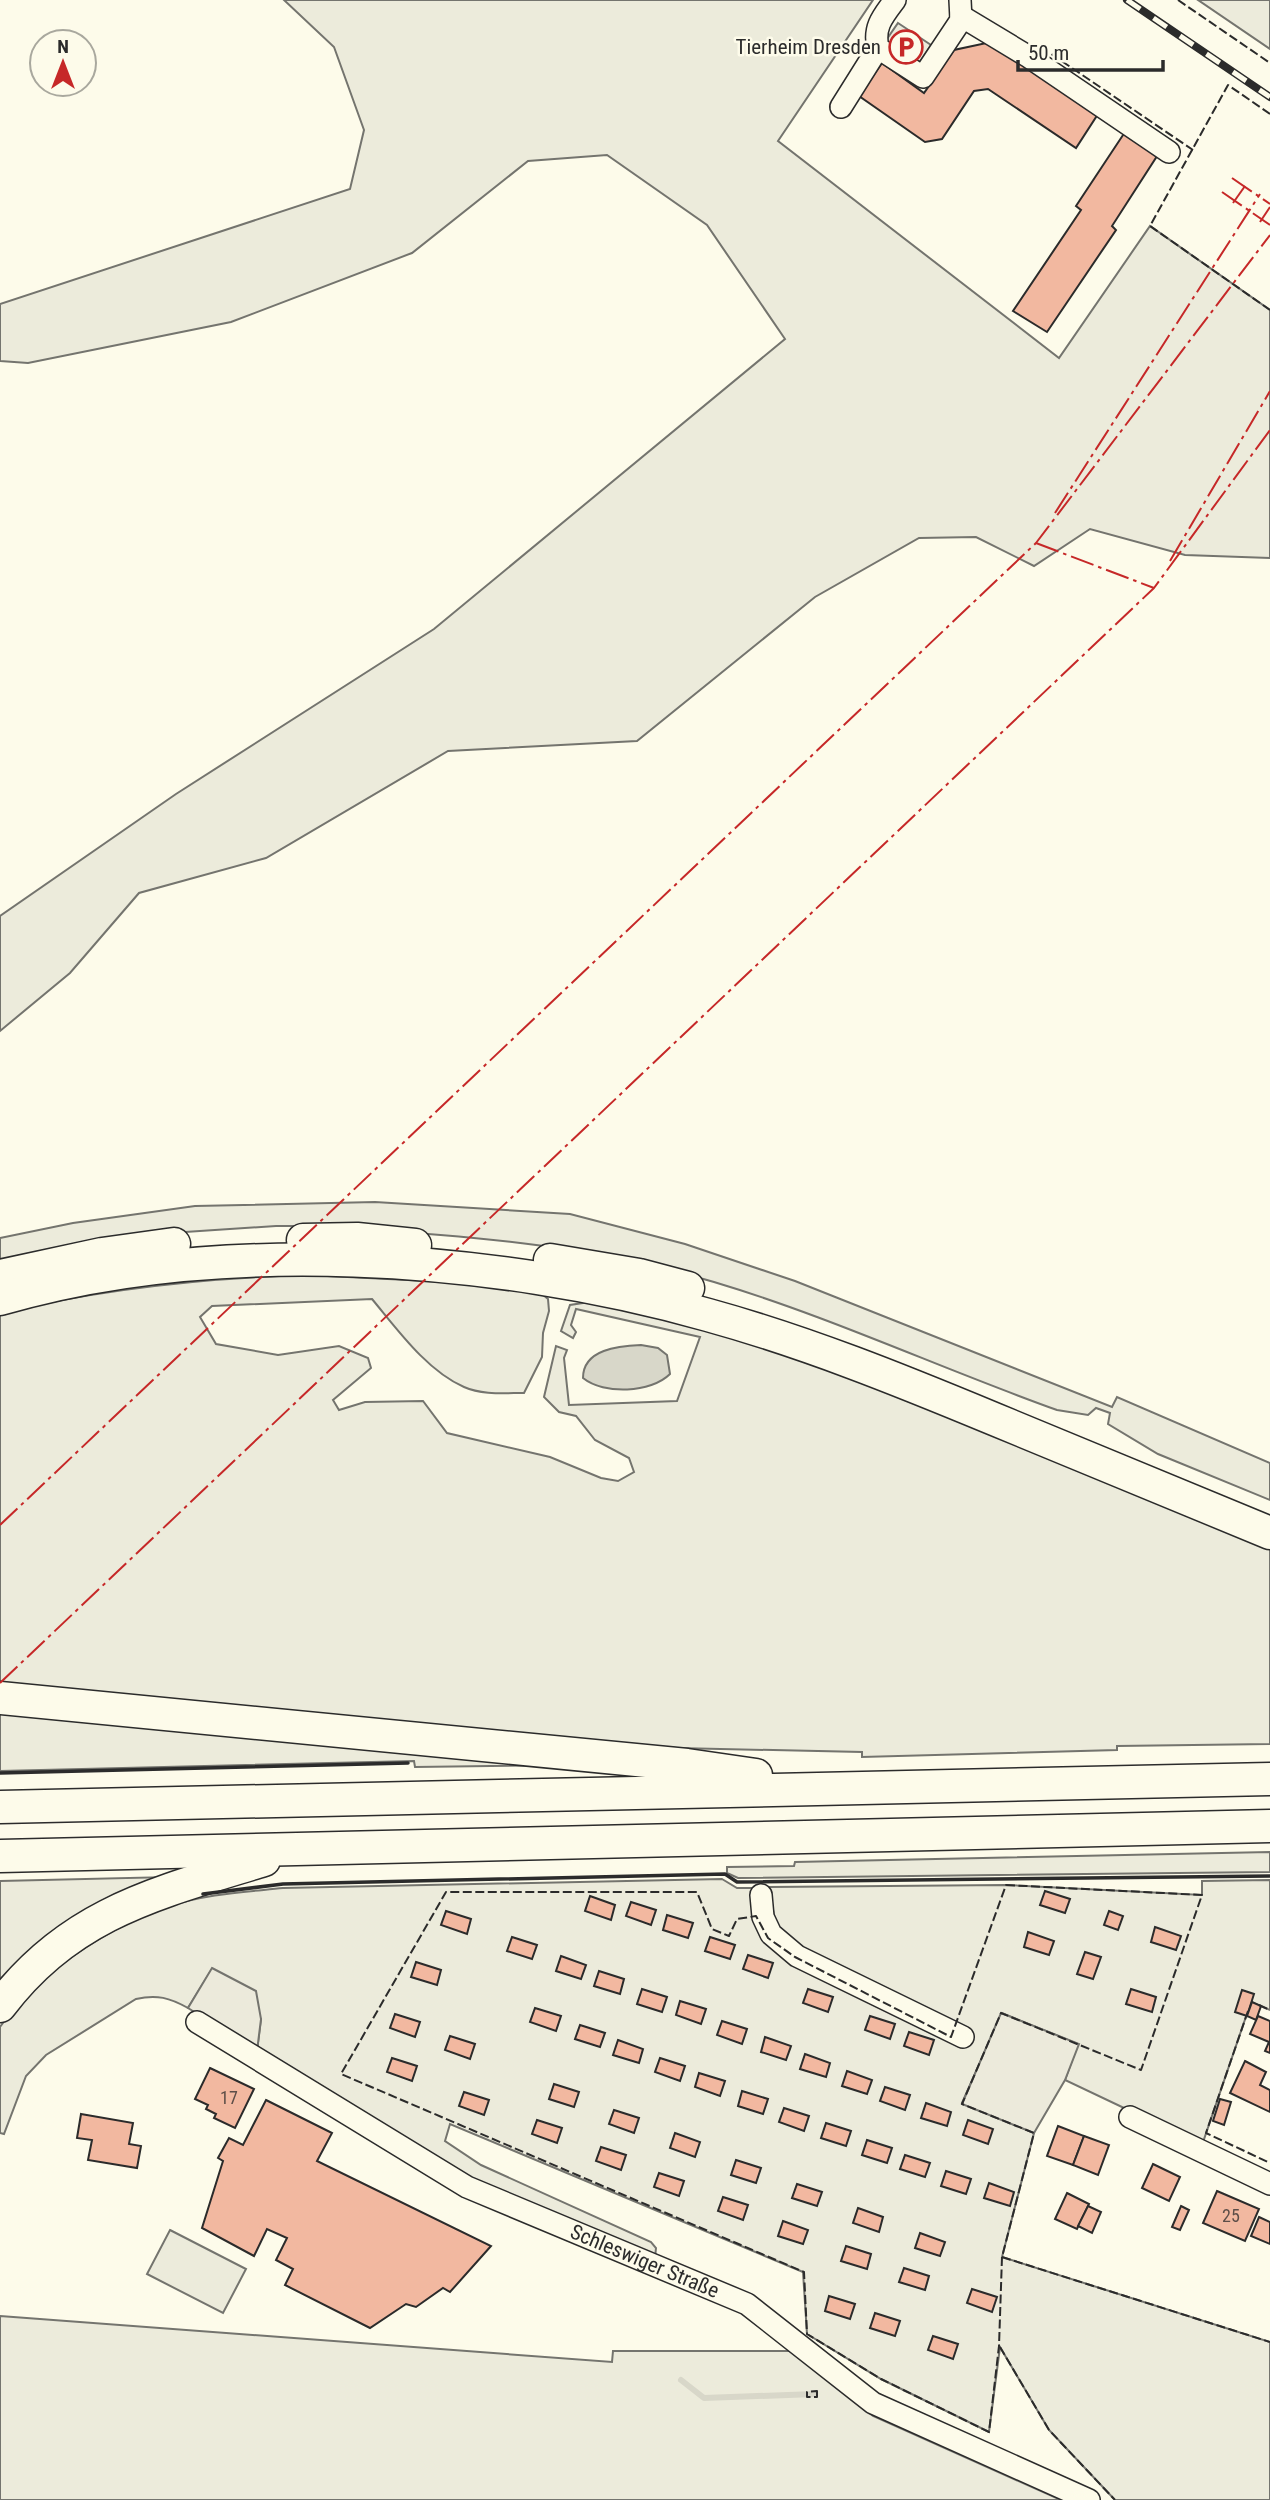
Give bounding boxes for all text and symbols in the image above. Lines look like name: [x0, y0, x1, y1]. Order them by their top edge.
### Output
north arrow: [28, 28, 98, 98]
parking icon: Tierheim Dresden: [887, 28, 925, 66]
scale bar: [1018, 28, 1163, 72]
text: N: [57, 35, 69, 58]
place label: Tierheim Dresden: [736, 35, 881, 59]
text: 50 m: [1028, 41, 1069, 65]
house number: 17: [220, 2087, 238, 2108]
house number: 25: [1222, 2205, 1240, 2226]
street label: Schleswiger Straße: [567, 2220, 723, 2303]

